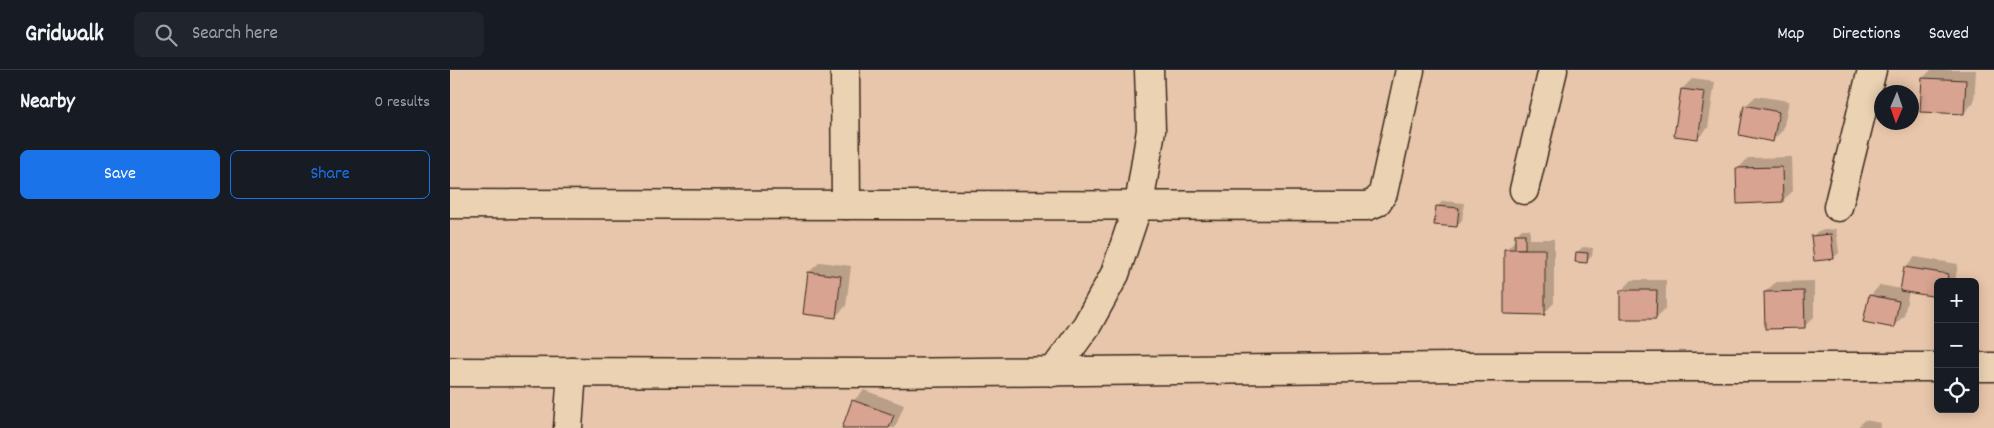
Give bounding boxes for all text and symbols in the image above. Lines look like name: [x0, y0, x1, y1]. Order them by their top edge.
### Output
search box: [134, 12, 484, 57]
text: Gridwalk: [25, 18, 104, 52]
icon: search: [152, 21, 180, 49]
text: Search here: [192, 21, 278, 48]
text: Map: [1777, 22, 1804, 47]
text: Directions: [1832, 22, 1901, 47]
text: Saved: [1929, 22, 1969, 47]
north arrow: [1874, 85, 1919, 130]
text: Nearby: [20, 88, 75, 118]
text: 0 results: [375, 91, 430, 114]
button: Save: [20, 150, 220, 199]
button: Share: [230, 150, 430, 199]
map controls: [1934, 278, 1979, 413]
button: +: [1934, 278, 1979, 323]
button: −: [1934, 323, 1979, 368]
button: locate: [1934, 368, 1979, 413]

